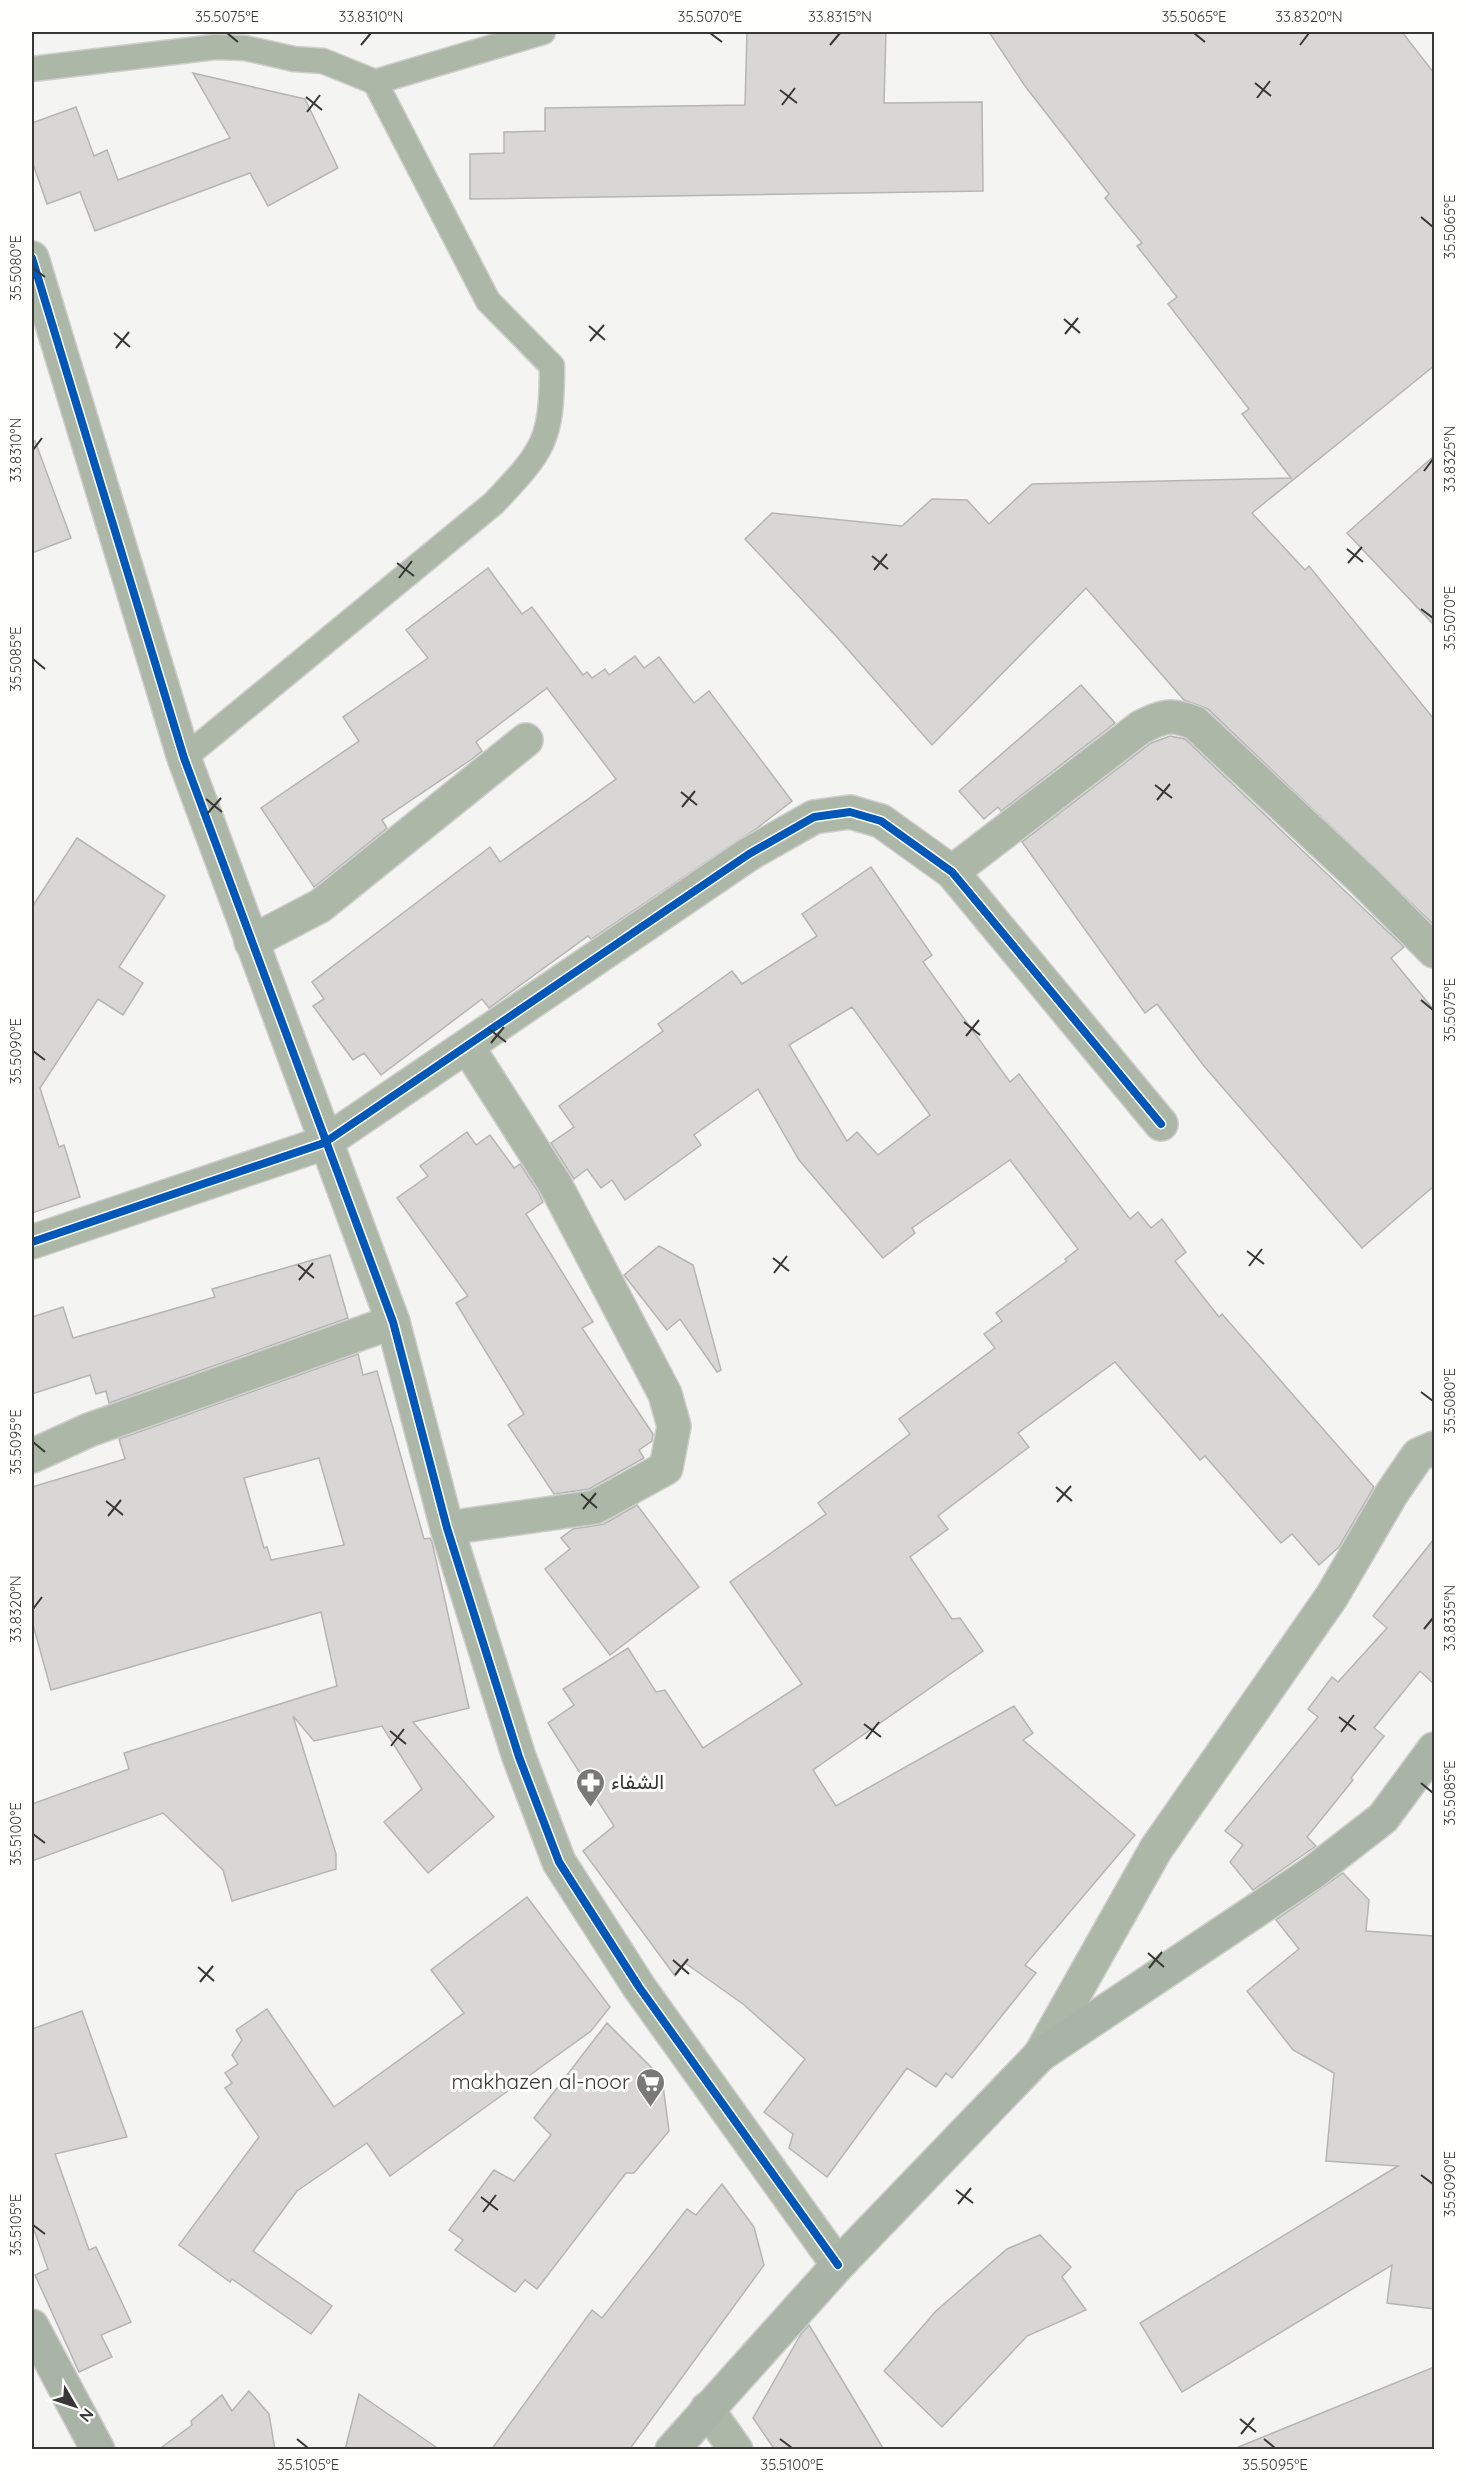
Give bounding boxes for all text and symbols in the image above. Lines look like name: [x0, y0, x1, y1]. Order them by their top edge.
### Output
text: 35.5075°E: [195, 7, 259, 26]
text: 33.8310°N: [339, 7, 403, 26]
text: 35.5070°E: [678, 7, 742, 26]
text: 33.8315°N: [808, 7, 872, 26]
text: 35.5065°E: [1161, 7, 1227, 26]
text: 33.8320°N: [1275, 7, 1343, 26]
text: 35.5065°E: [1440, 194, 1459, 260]
text: 35.5080°E: [6, 235, 25, 301]
text: 33.8310°N: [6, 418, 25, 482]
text: 33.8325°N: [1440, 426, 1459, 492]
text: 35.5070°E: [1440, 586, 1459, 650]
text: 35.5085°E: [6, 626, 25, 692]
text: 35.5075°E: [1440, 978, 1459, 1042]
text: 35.5090°E: [6, 1018, 25, 1084]
text: 35.5080°E: [1440, 1368, 1459, 1434]
text: 35.5095°E: [6, 1409, 25, 1475]
text: 33.8320°N: [6, 1575, 25, 1643]
text: 33.8335°N: [1440, 1585, 1459, 1651]
text: 35.5085°E: [1440, 1760, 1459, 1826]
pharmacy icon: الشفاء: [574, 1766, 606, 1808]
place label: الشفاء: [611, 1768, 664, 1794]
text: 35.5100°E: [6, 1802, 25, 1866]
supermarket icon: makhazen al-noor: [635, 2066, 667, 2108]
place label: makhazen al-noor: [451, 2068, 630, 2094]
text: 35.5090°E: [1440, 2151, 1459, 2217]
text: 35.5105°E: [6, 2194, 25, 2256]
north arrow: [45, 2376, 105, 2436]
text: N: [75, 2405, 98, 2426]
text: 35.5105°E: [277, 2455, 339, 2474]
text: 35.5100°E: [760, 2455, 824, 2474]
text: 35.5095°E: [1242, 2455, 1308, 2474]

